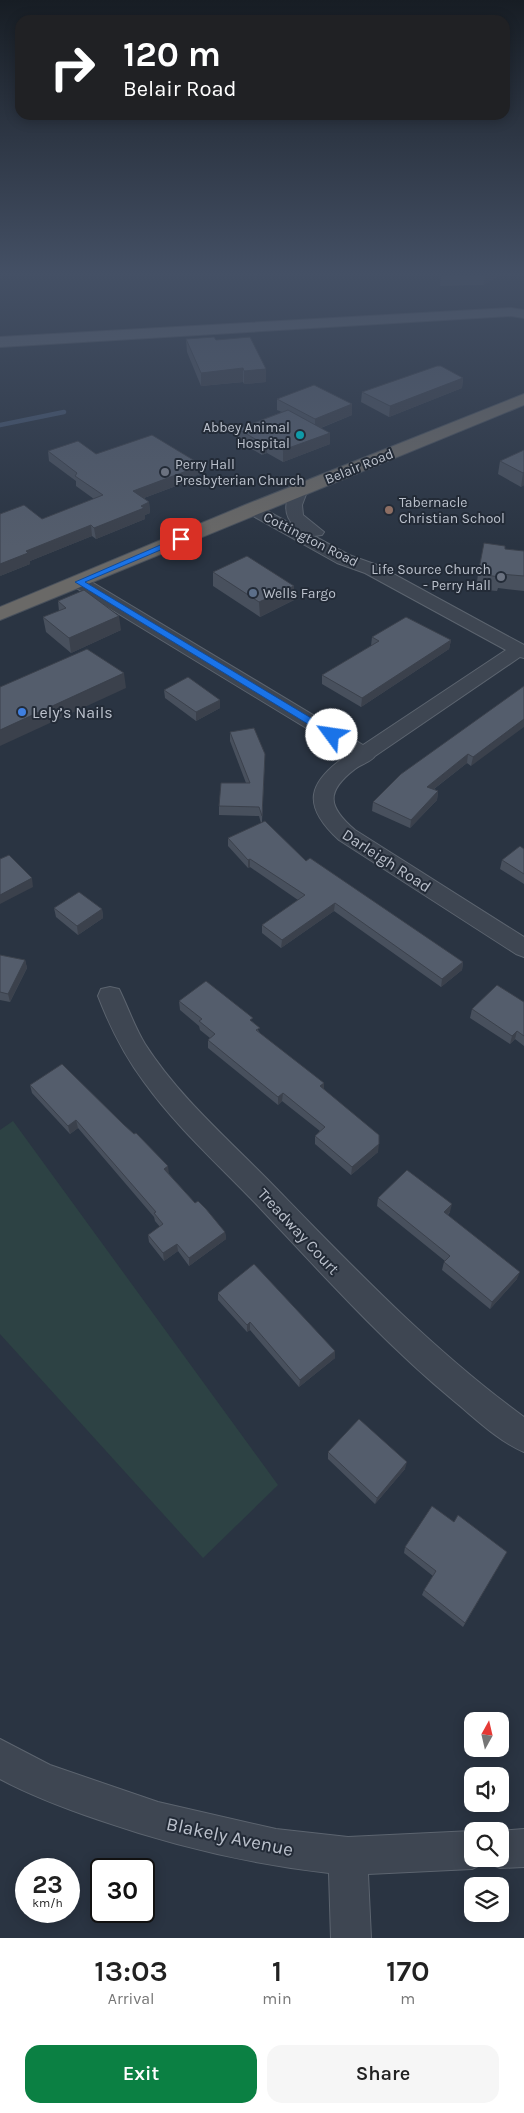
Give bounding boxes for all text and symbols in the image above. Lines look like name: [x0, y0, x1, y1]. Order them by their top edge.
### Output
text: 120 m: [123, 34, 221, 75]
icon: right: [40, 35, 105, 100]
text: Belair Road: [123, 76, 237, 102]
place label: Abbey Animal Hospital: [203, 419, 290, 452]
marker: Abbey Animal Hospital: [294, 429, 306, 441]
street label: Belair Road: [322, 445, 396, 488]
place label: Perry Hall Presbyterian Church: [175, 456, 305, 489]
marker: Perry Hall Presbyterian Church: [159, 466, 171, 478]
place label: Tabernacle Christian School: [399, 494, 505, 527]
marker: Tabernacle Christian School: [383, 504, 395, 516]
street label: Cottington Road: [260, 508, 361, 571]
pin: [160, 518, 202, 560]
icon: arrive: [167, 525, 195, 553]
place label: Life Source Church - Perry Hall: [371, 561, 491, 594]
marker: Life Source Church - Perry Hall: [495, 571, 507, 583]
place label: Wells Fargo: [263, 585, 336, 602]
marker: Wells Fargo: [247, 587, 259, 599]
place label: Lely’s Nails: [32, 703, 113, 722]
marker: Lely’s Nails: [16, 706, 28, 718]
position arrow: [305, 708, 357, 760]
street label: Darleigh Road: [339, 825, 435, 896]
street label: Treadway Court: [254, 1184, 343, 1278]
north arrow: [464, 1712, 509, 1758]
map controls: [464, 1712, 509, 1922]
button: sound: [464, 1767, 509, 1812]
street label: Blakely Avenue: [164, 1813, 295, 1861]
button: search: [464, 1822, 509, 1867]
speed limit sign: 30: [90, 1858, 155, 1923]
text: 23: [32, 1870, 63, 1899]
button: layers: [464, 1877, 509, 1922]
text: km/h: [32, 1896, 63, 1910]
text: 13:03: [94, 1953, 168, 1989]
text: 1: [272, 1953, 282, 1989]
text: 170: [386, 1953, 430, 1989]
text: Arrival: [108, 1989, 155, 2008]
text: min: [262, 1989, 292, 2008]
text: m: [400, 1989, 415, 2008]
button: Exit: [25, 2045, 257, 2103]
button: Share: [267, 2045, 499, 2103]

